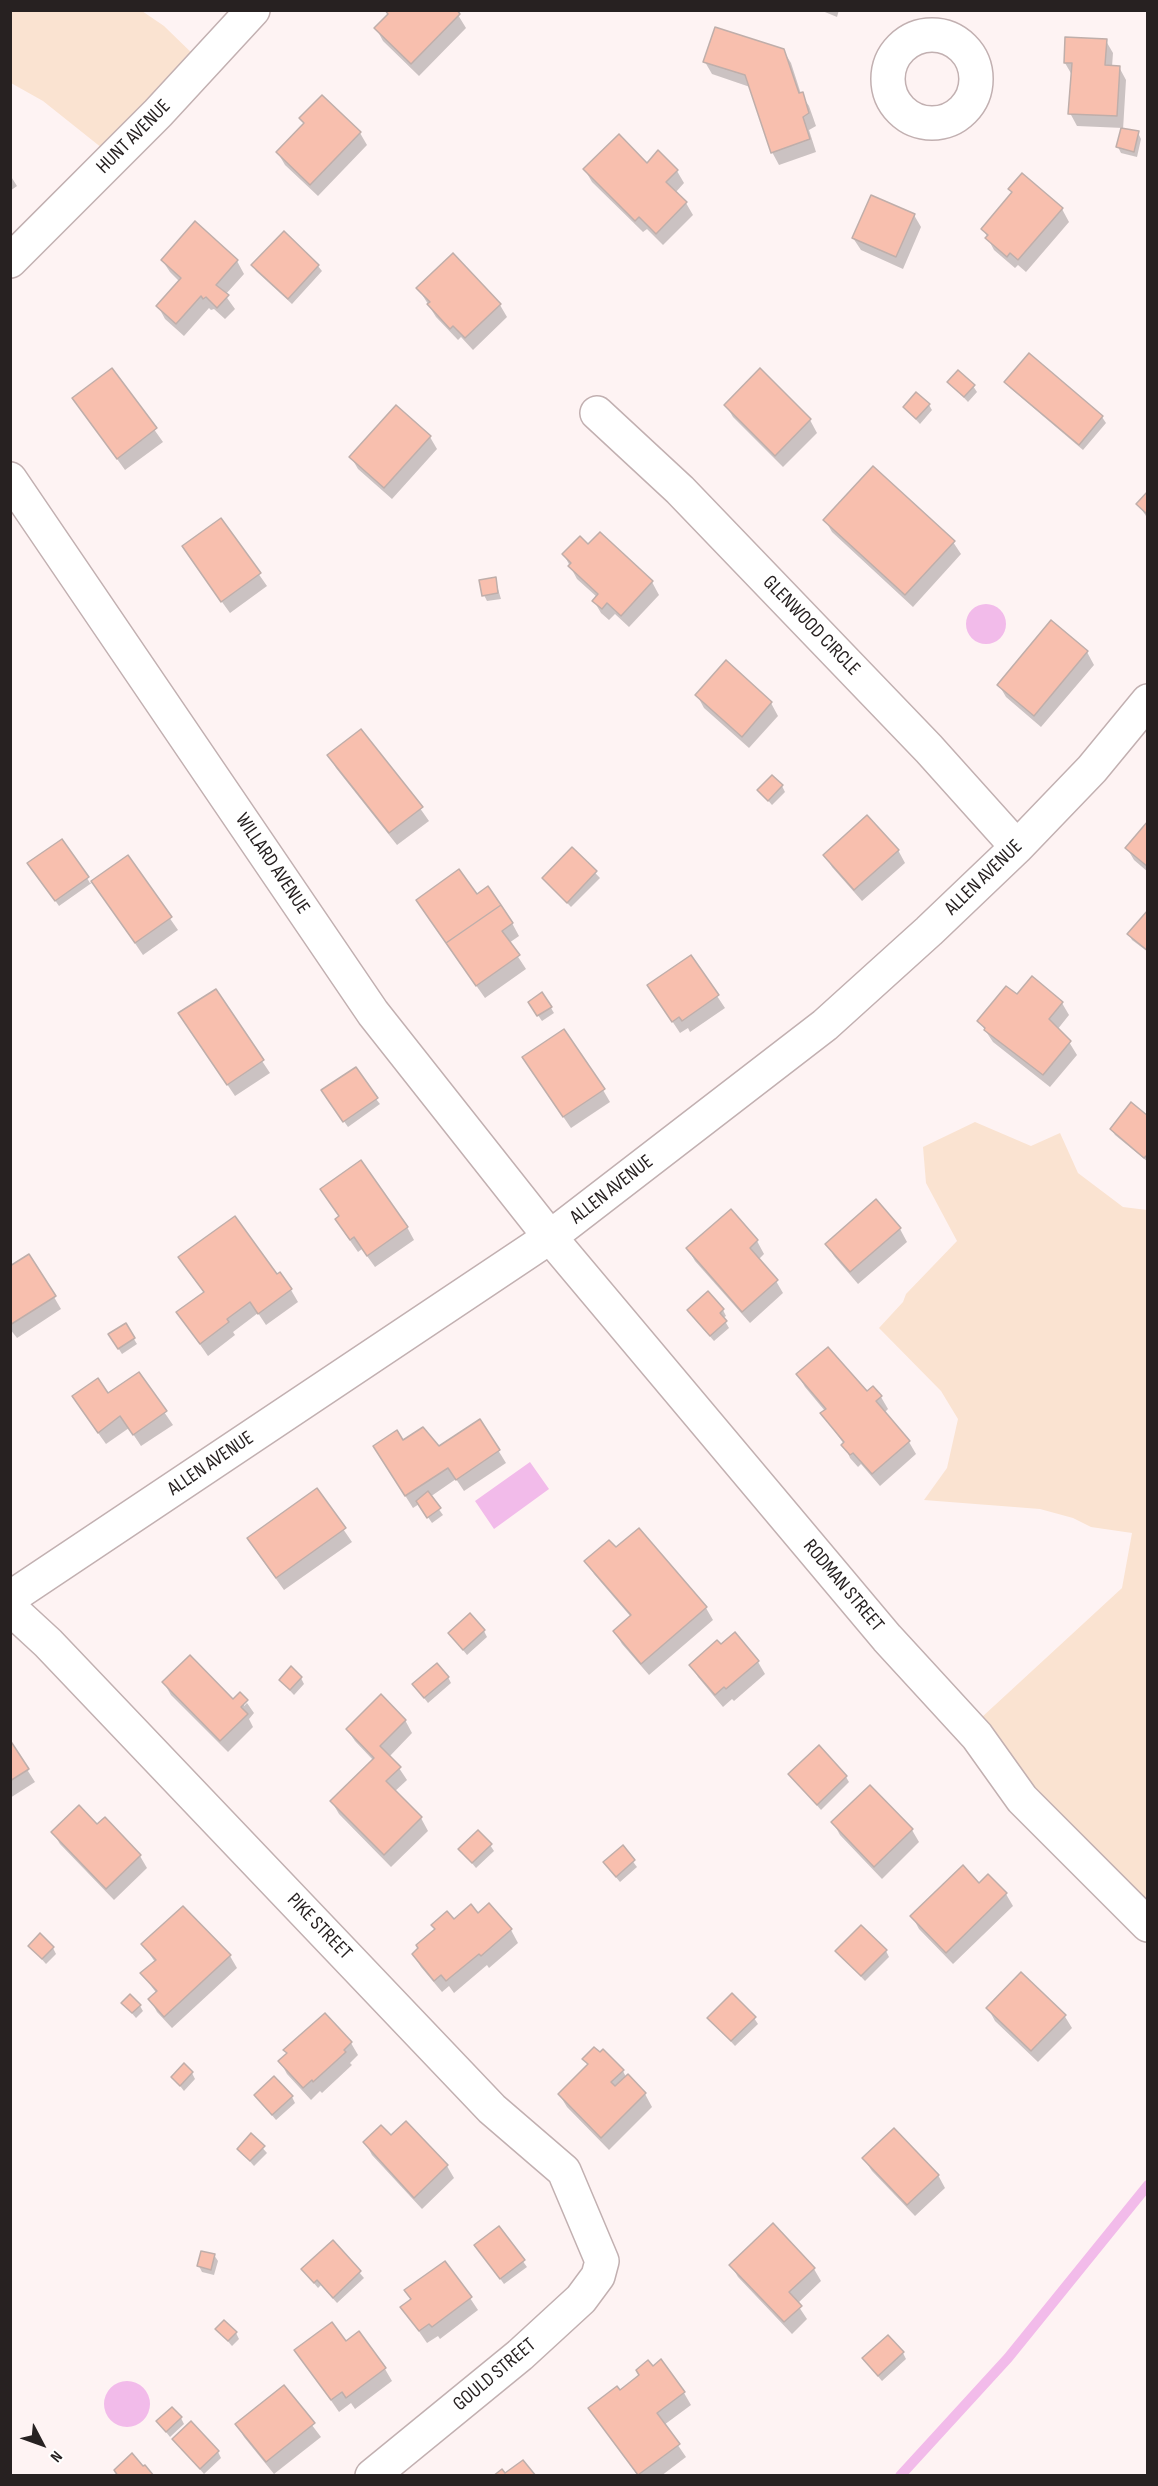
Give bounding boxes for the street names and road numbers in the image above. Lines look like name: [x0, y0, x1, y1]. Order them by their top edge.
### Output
street label: HUNT AVENUE: [92, 95, 176, 179]
street label: GLENWOOD CIRCLE: [757, 571, 865, 681]
street label: WILLARD AVENUE: [229, 809, 315, 919]
street label: ALLEN AVENUE: [940, 835, 1028, 921]
street label: ALLEN AVENUE: [566, 1150, 658, 1230]
street label: ALLEN AVENUE: [163, 1427, 259, 1501]
street label: RODMAN STREET: [797, 1535, 889, 1637]
street label: PIKE STREET: [281, 1889, 357, 1965]
street label: GOULD STREET: [449, 2333, 541, 2417]

